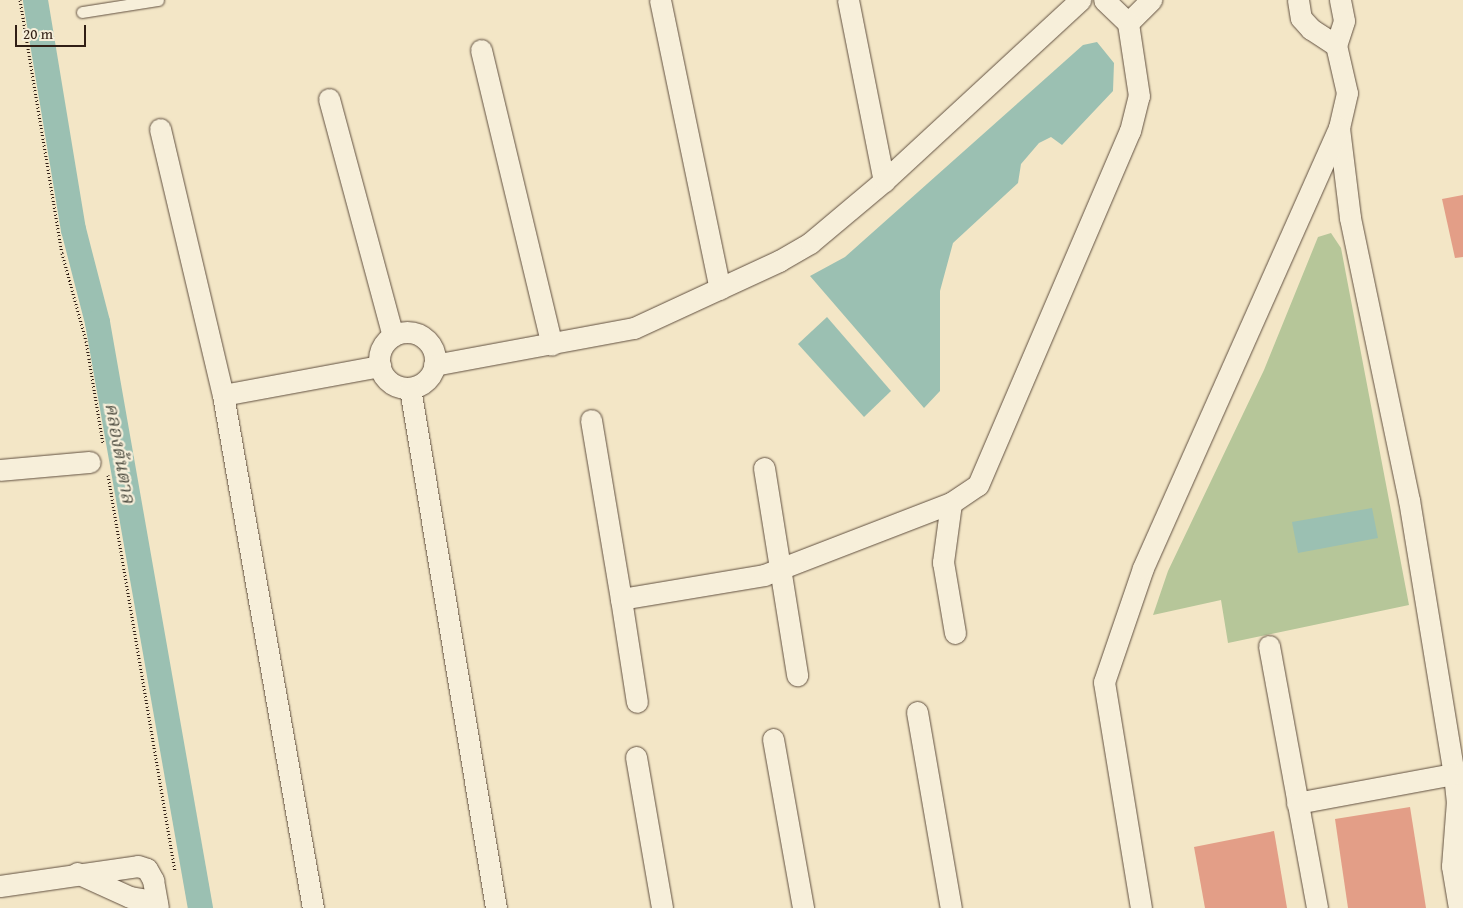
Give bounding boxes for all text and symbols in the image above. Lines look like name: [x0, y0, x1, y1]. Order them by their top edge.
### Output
scale bar: [18, 15, 89, 47]
text: 20 m: [23, 23, 53, 44]
water label: คลองต้นตาล: [100, 401, 140, 505]

